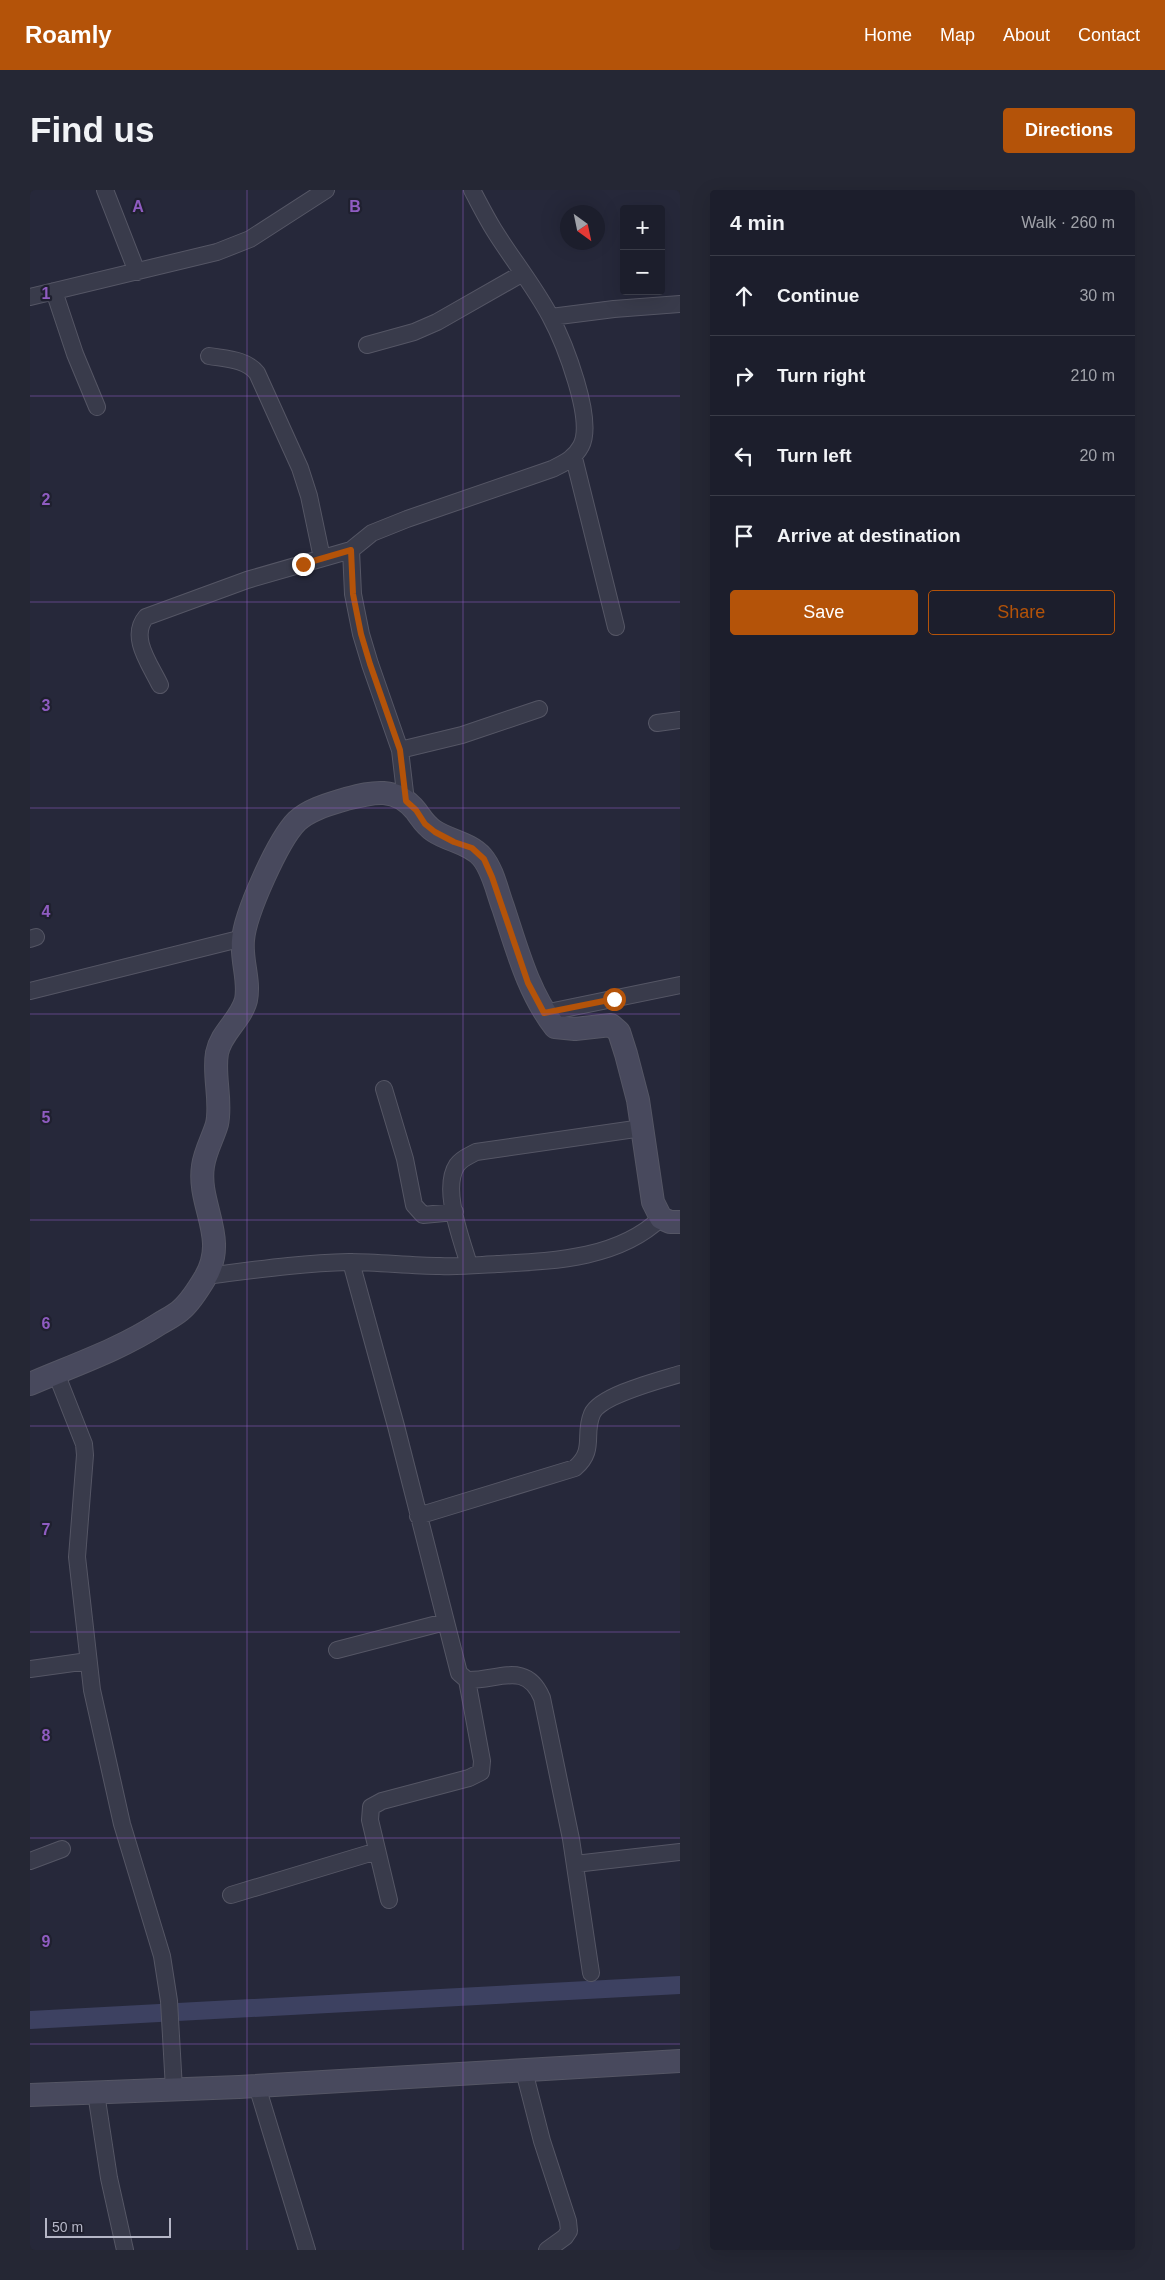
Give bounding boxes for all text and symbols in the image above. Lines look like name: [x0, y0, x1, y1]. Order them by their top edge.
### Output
text: Roamly: [25, 21, 112, 48]
text: Home: [864, 25, 912, 45]
text: Map: [940, 25, 975, 45]
text: About: [1003, 25, 1050, 45]
text: Contact: [1078, 25, 1140, 45]
button: Directions: [1003, 108, 1135, 153]
text: Find us: [30, 110, 154, 149]
text: A: [132, 198, 144, 215]
text: B: [349, 198, 361, 215]
north arrow: [560, 205, 605, 250]
map controls: [620, 205, 665, 295]
button: +: [620, 205, 665, 250]
text: 4 min: [730, 211, 785, 234]
text: Walk · 260 m: [1021, 214, 1115, 231]
button: −: [620, 250, 665, 295]
icon: ahead: [730, 282, 758, 310]
text: 1: [42, 285, 51, 302]
text: Continue: [777, 285, 859, 306]
text: 30 m: [1079, 287, 1115, 304]
icon: right: [730, 362, 758, 390]
text: Turn right: [777, 365, 865, 386]
text: 210 m: [1071, 367, 1115, 384]
icon: left: [730, 442, 758, 470]
text: Turn left: [777, 445, 852, 466]
text: 20 m: [1079, 447, 1115, 464]
text: 2: [42, 491, 51, 508]
icon: arrive: [730, 522, 758, 550]
text: Arrive at destination: [777, 525, 961, 546]
route end: [292, 553, 315, 576]
button: Save: [730, 590, 918, 635]
button: Share: [928, 590, 1115, 635]
text: 3: [42, 697, 51, 714]
text: 4: [42, 903, 51, 920]
route start: [603, 988, 626, 1011]
text: 5: [42, 1109, 51, 1126]
text: 6: [42, 1315, 51, 1332]
text: 7: [42, 1521, 51, 1538]
text: 8: [42, 1727, 51, 1744]
text: 9: [42, 1933, 51, 1950]
scale bar: [45, 2215, 171, 2238]
text: 50 m: [52, 2219, 83, 2235]

